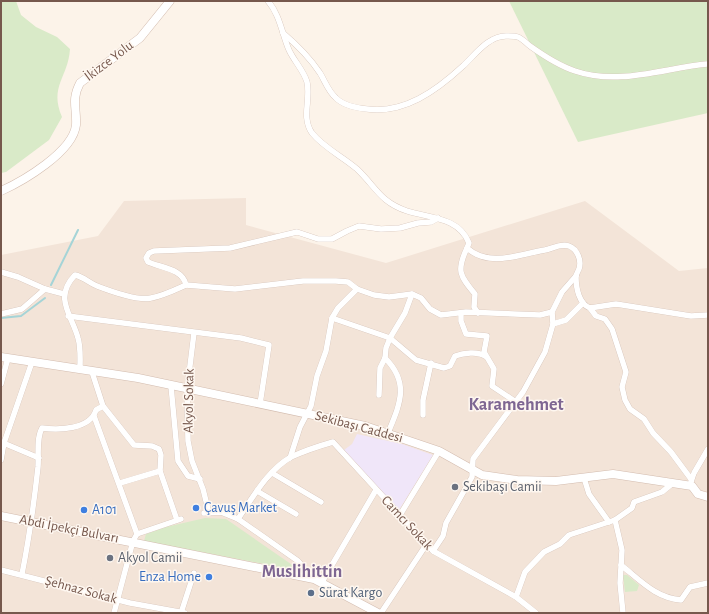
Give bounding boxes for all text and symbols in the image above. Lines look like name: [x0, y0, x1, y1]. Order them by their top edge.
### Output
street label: İkizce Yolu: [80, 36, 136, 84]
street label: Akyol Sokak: [181, 368, 197, 434]
district label: Karamehmet: [468, 396, 564, 414]
street label: Sekibaşı Caddesi: [314, 409, 404, 445]
place label: Sekibaşı Camii: [463, 480, 542, 494]
marker: Sekibaşı Camii: [450, 482, 460, 492]
street label: Camcı Sokak: [379, 493, 436, 553]
place label: Çavuş Market: [204, 501, 278, 515]
place label: A101: [92, 503, 117, 517]
marker: Çavuş Market: [191, 503, 201, 513]
marker: A101: [79, 505, 89, 515]
street label: Abdi İpekçi Bulvarı: [18, 510, 120, 545]
place label: Akyol Camii: [118, 551, 182, 565]
marker: Akyol Camii: [105, 553, 115, 563]
district label: Muslihittin: [262, 563, 342, 581]
place label: Enza Home: [139, 570, 201, 584]
marker: Enza Home: [204, 572, 214, 582]
street label: Şehnaz Sokak: [44, 574, 119, 606]
place label: Sürat Kargo: [319, 586, 382, 600]
marker: Sürat Kargo: [306, 588, 316, 598]

